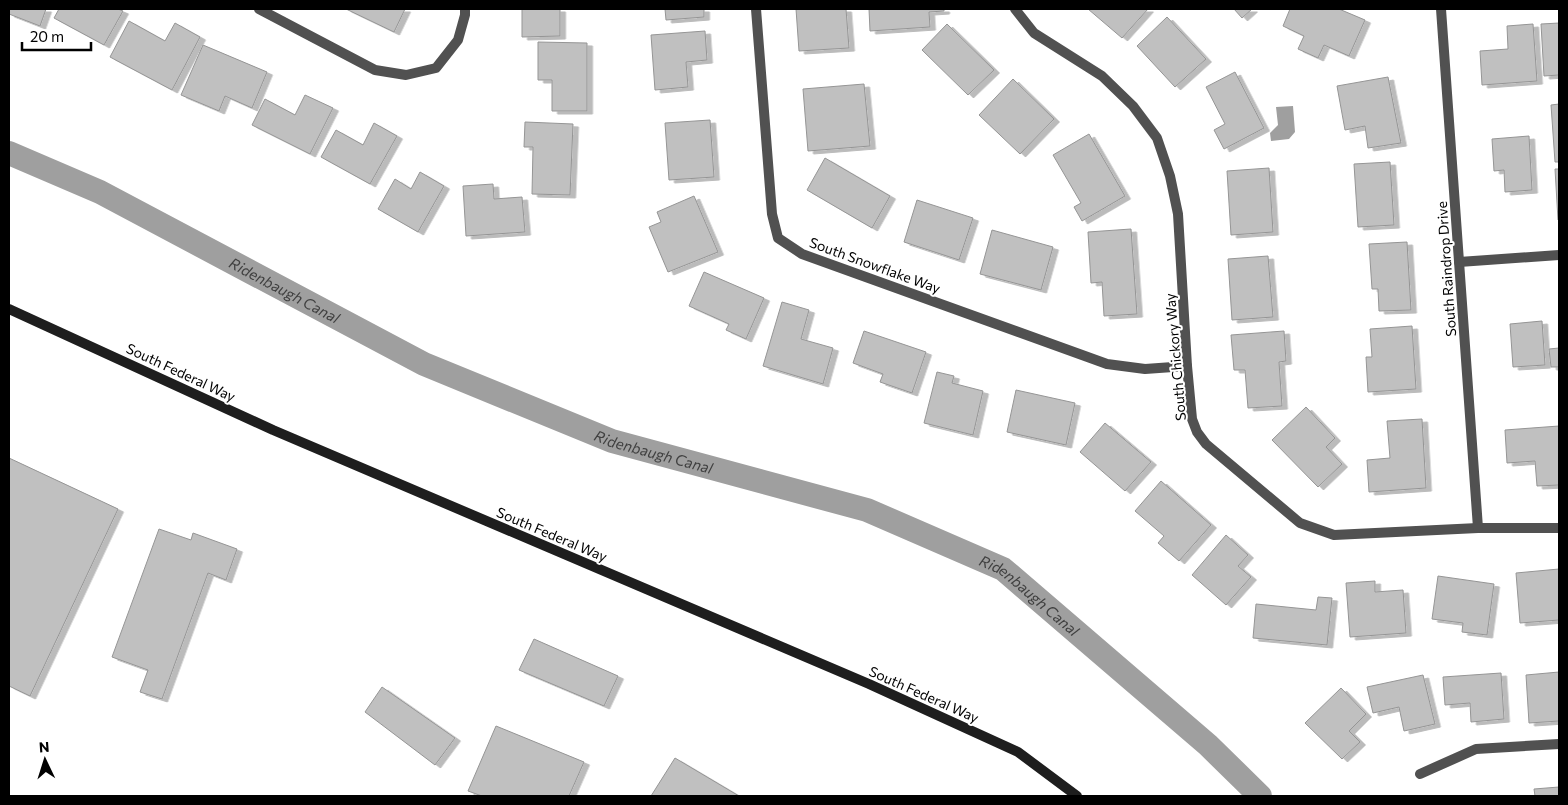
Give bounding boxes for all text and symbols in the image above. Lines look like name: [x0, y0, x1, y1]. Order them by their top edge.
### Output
scale bar: [22, 20, 91, 52]
text: 20 m: [30, 27, 64, 45]
street label: South Raindrop Drive: [1433, 201, 1459, 337]
street label: South Snowflake Way: [807, 233, 943, 297]
water label: Ridenbaugh Canal: [226, 253, 344, 327]
street label: South Chickory Way: [1161, 292, 1189, 422]
street label: South Federal Way: [124, 339, 238, 405]
water label: Ridenbaugh Canal: [592, 426, 716, 477]
street label: South Federal Way: [494, 503, 610, 565]
water label: Ridenbaugh Canal: [977, 551, 1084, 640]
street label: South Federal Way: [866, 662, 982, 726]
north arrow: [20, 735, 70, 785]
text: N: [38, 738, 50, 755]

